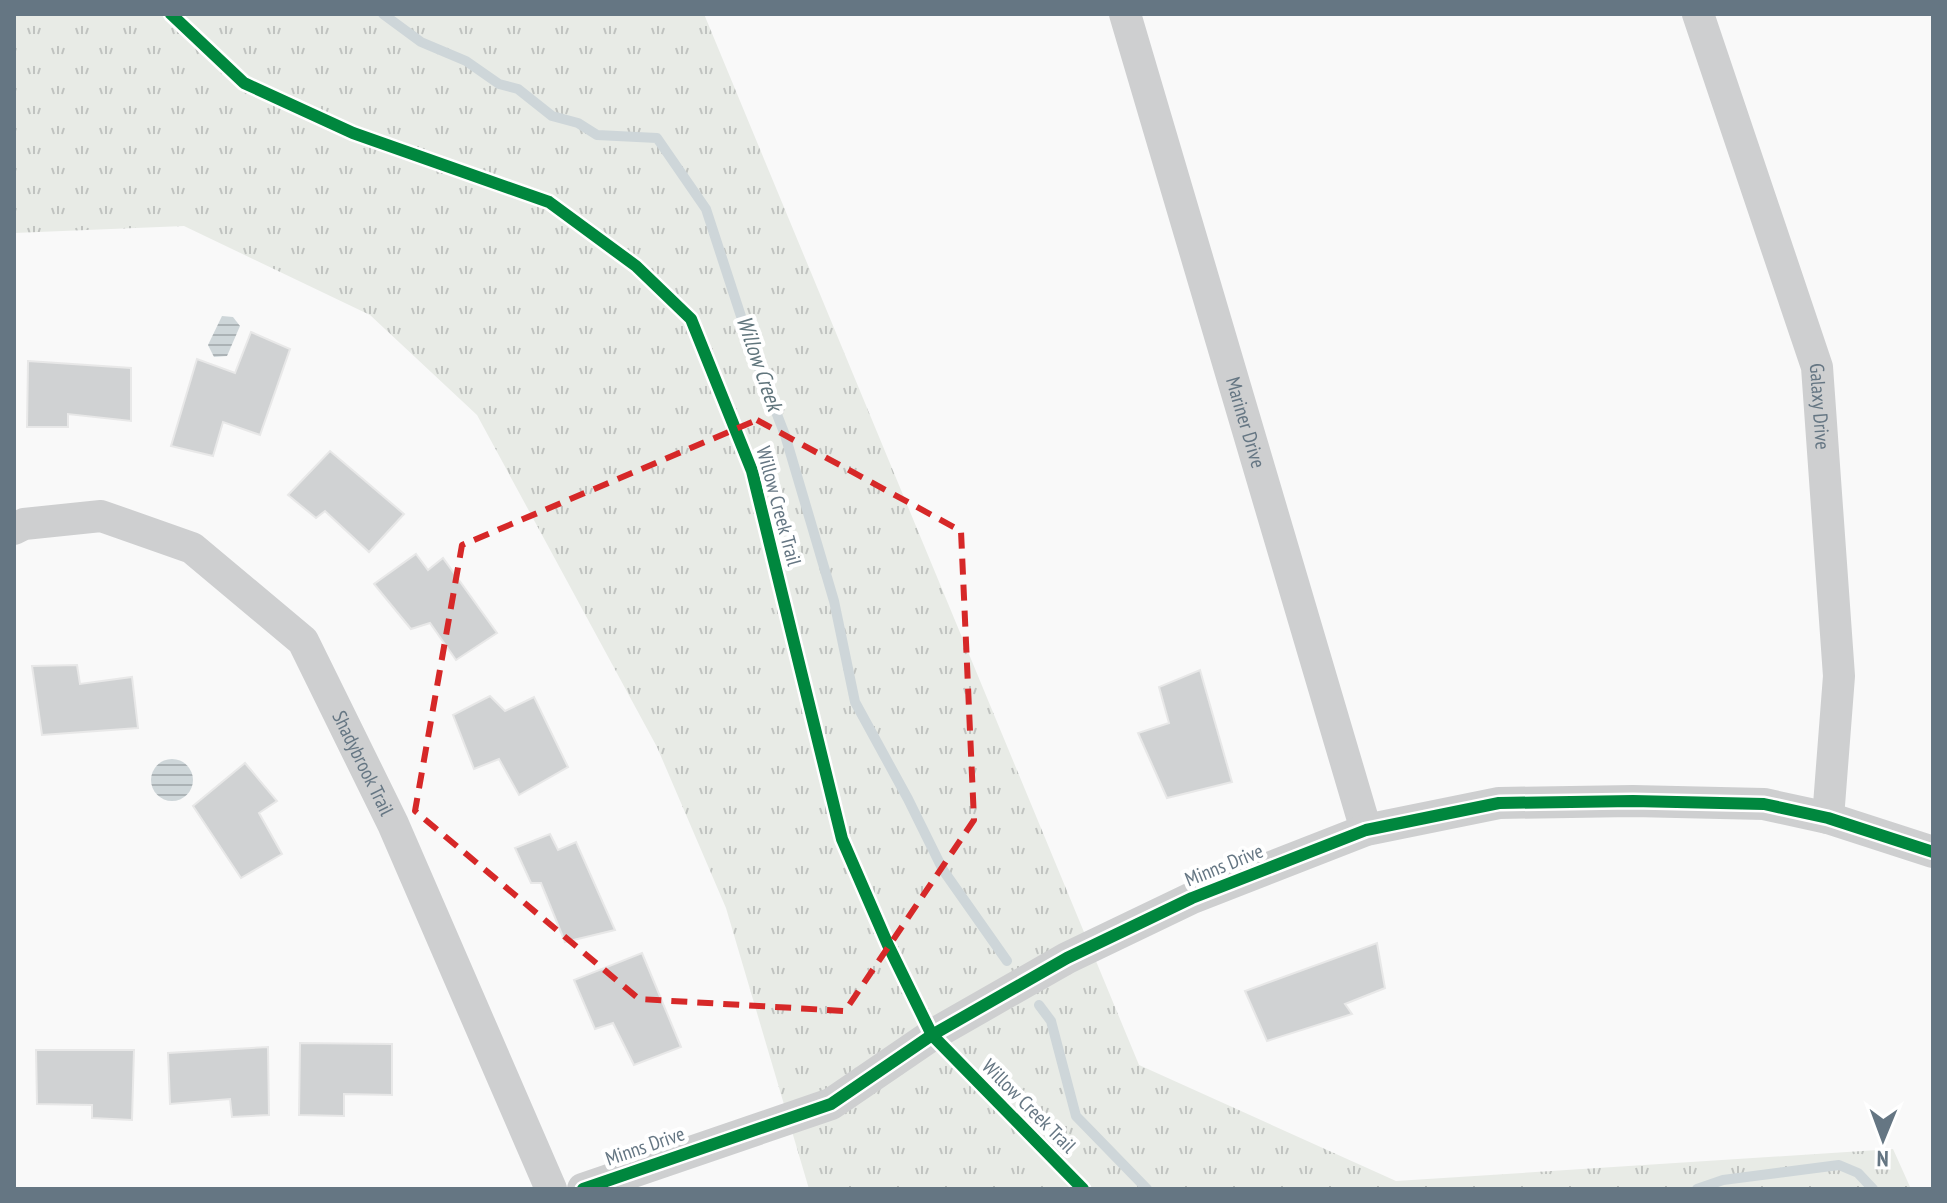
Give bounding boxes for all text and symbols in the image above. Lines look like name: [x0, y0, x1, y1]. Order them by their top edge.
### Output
water label: Willow Creek: [731, 312, 790, 417]
street label: Galaxy Drive: [1804, 362, 1836, 450]
street label: Mariner Drive: [1220, 374, 1271, 471]
street label: Willow Creek Trail: [751, 443, 808, 569]
street label: Shadybrook Trail: [326, 706, 400, 820]
street label: Minns Drive: [1181, 838, 1267, 892]
street label: Willow Creek Trail: [976, 1053, 1082, 1159]
north arrow: [1843, 1099, 1923, 1179]
street label: Minns Drive: [602, 1120, 688, 1172]
text: N: [1876, 1145, 1889, 1173]

